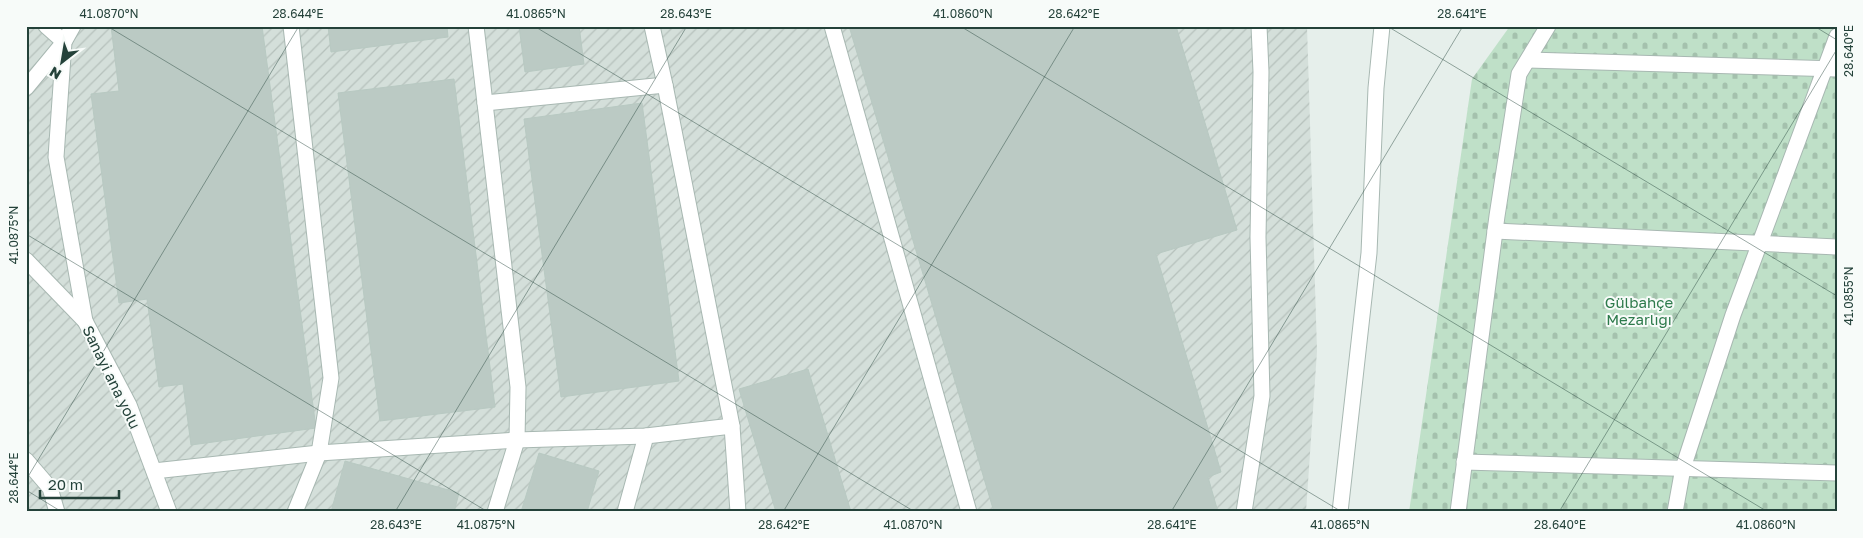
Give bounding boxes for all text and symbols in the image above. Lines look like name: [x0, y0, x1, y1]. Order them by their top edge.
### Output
text: 41.0870°N: [79, 6, 139, 21]
text: 28.644°E: [272, 6, 324, 21]
text: 41.0865°N: [506, 6, 566, 21]
text: 28.643°E: [660, 6, 712, 21]
text: 41.0860°N: [933, 6, 993, 21]
text: 28.642°E: [1048, 6, 1100, 21]
text: 28.641°E: [1437, 6, 1487, 21]
text: 28.640°E: [1841, 25, 1856, 77]
north arrow: [38, 38, 88, 88]
text: N: [46, 64, 64, 84]
text: 41.0875°N: [6, 206, 21, 264]
text: 41.0855°N: [1841, 266, 1856, 326]
park label: Gülbahçe Mezarlığı: [1605, 293, 1673, 328]
street label: Sanayi ana yolu: [79, 322, 145, 432]
text: 28.644°E: [6, 452, 21, 504]
scale bar: [40, 468, 119, 500]
text: 20 m: [48, 475, 83, 493]
text: 28.643°E: [370, 517, 422, 532]
text: 41.0875°N: [457, 517, 515, 532]
text: 28.642°E: [758, 517, 810, 532]
text: 41.0870°N: [883, 517, 943, 532]
text: 28.641°E: [1147, 517, 1197, 532]
text: 41.0865°N: [1310, 517, 1370, 532]
text: 28.640°E: [1534, 517, 1586, 532]
text: 41.0860°N: [1736, 517, 1796, 532]

